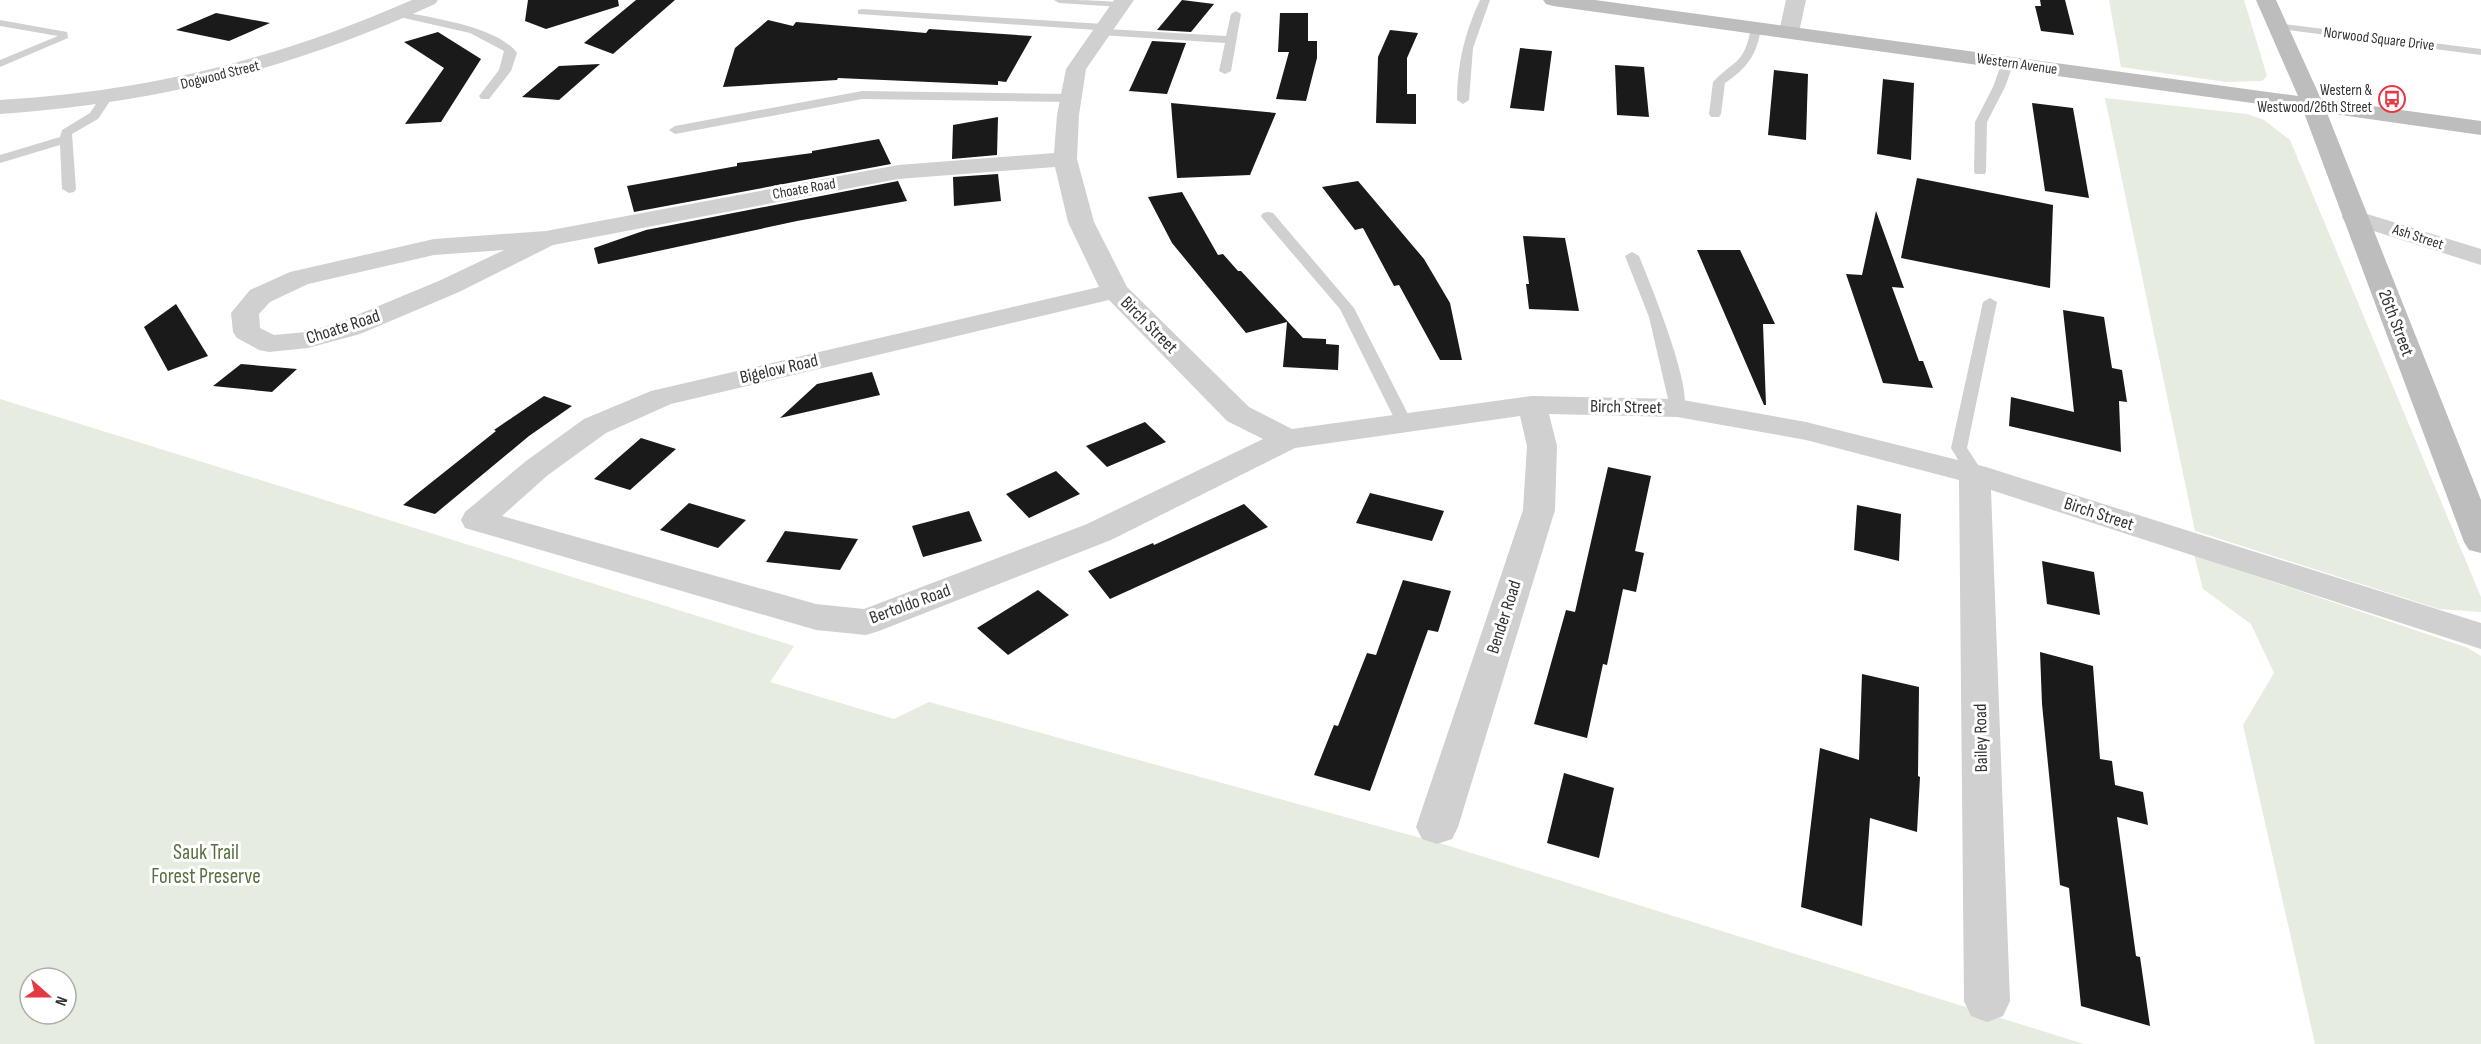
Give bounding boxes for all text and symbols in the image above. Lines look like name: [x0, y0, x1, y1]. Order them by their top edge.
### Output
street label: Norwood Square Drive: [2323, 23, 2435, 55]
street label: Western Avenue: [1975, 49, 2059, 79]
street label: Dogwood Street: [179, 56, 262, 94]
place label: Western & Westwood/26th Street: [2257, 81, 2372, 117]
bus stop icon: Western & Westwood/26th Street: [2377, 84, 2407, 114]
street label: Choate Road: [771, 174, 837, 204]
street label: Ash Street: [2389, 220, 2446, 254]
street label: 26th Street: [2374, 287, 2418, 360]
street label: Birch Street: [1116, 292, 1182, 358]
street label: Choate Road: [303, 305, 383, 349]
street label: Bigelow Road: [738, 350, 820, 388]
street label: Birch Street: [1590, 396, 1663, 418]
street label: Birch Street: [2062, 493, 2137, 535]
street label: Bender Road: [1482, 578, 1526, 656]
street label: Bertoldo Road: [867, 580, 953, 628]
street label: Bailey Road: [1970, 704, 1992, 772]
park label: Sauk Trail Forest Preserve: [151, 840, 261, 889]
north arrow: [18, 966, 78, 1026]
text: N: [50, 993, 71, 1008]

